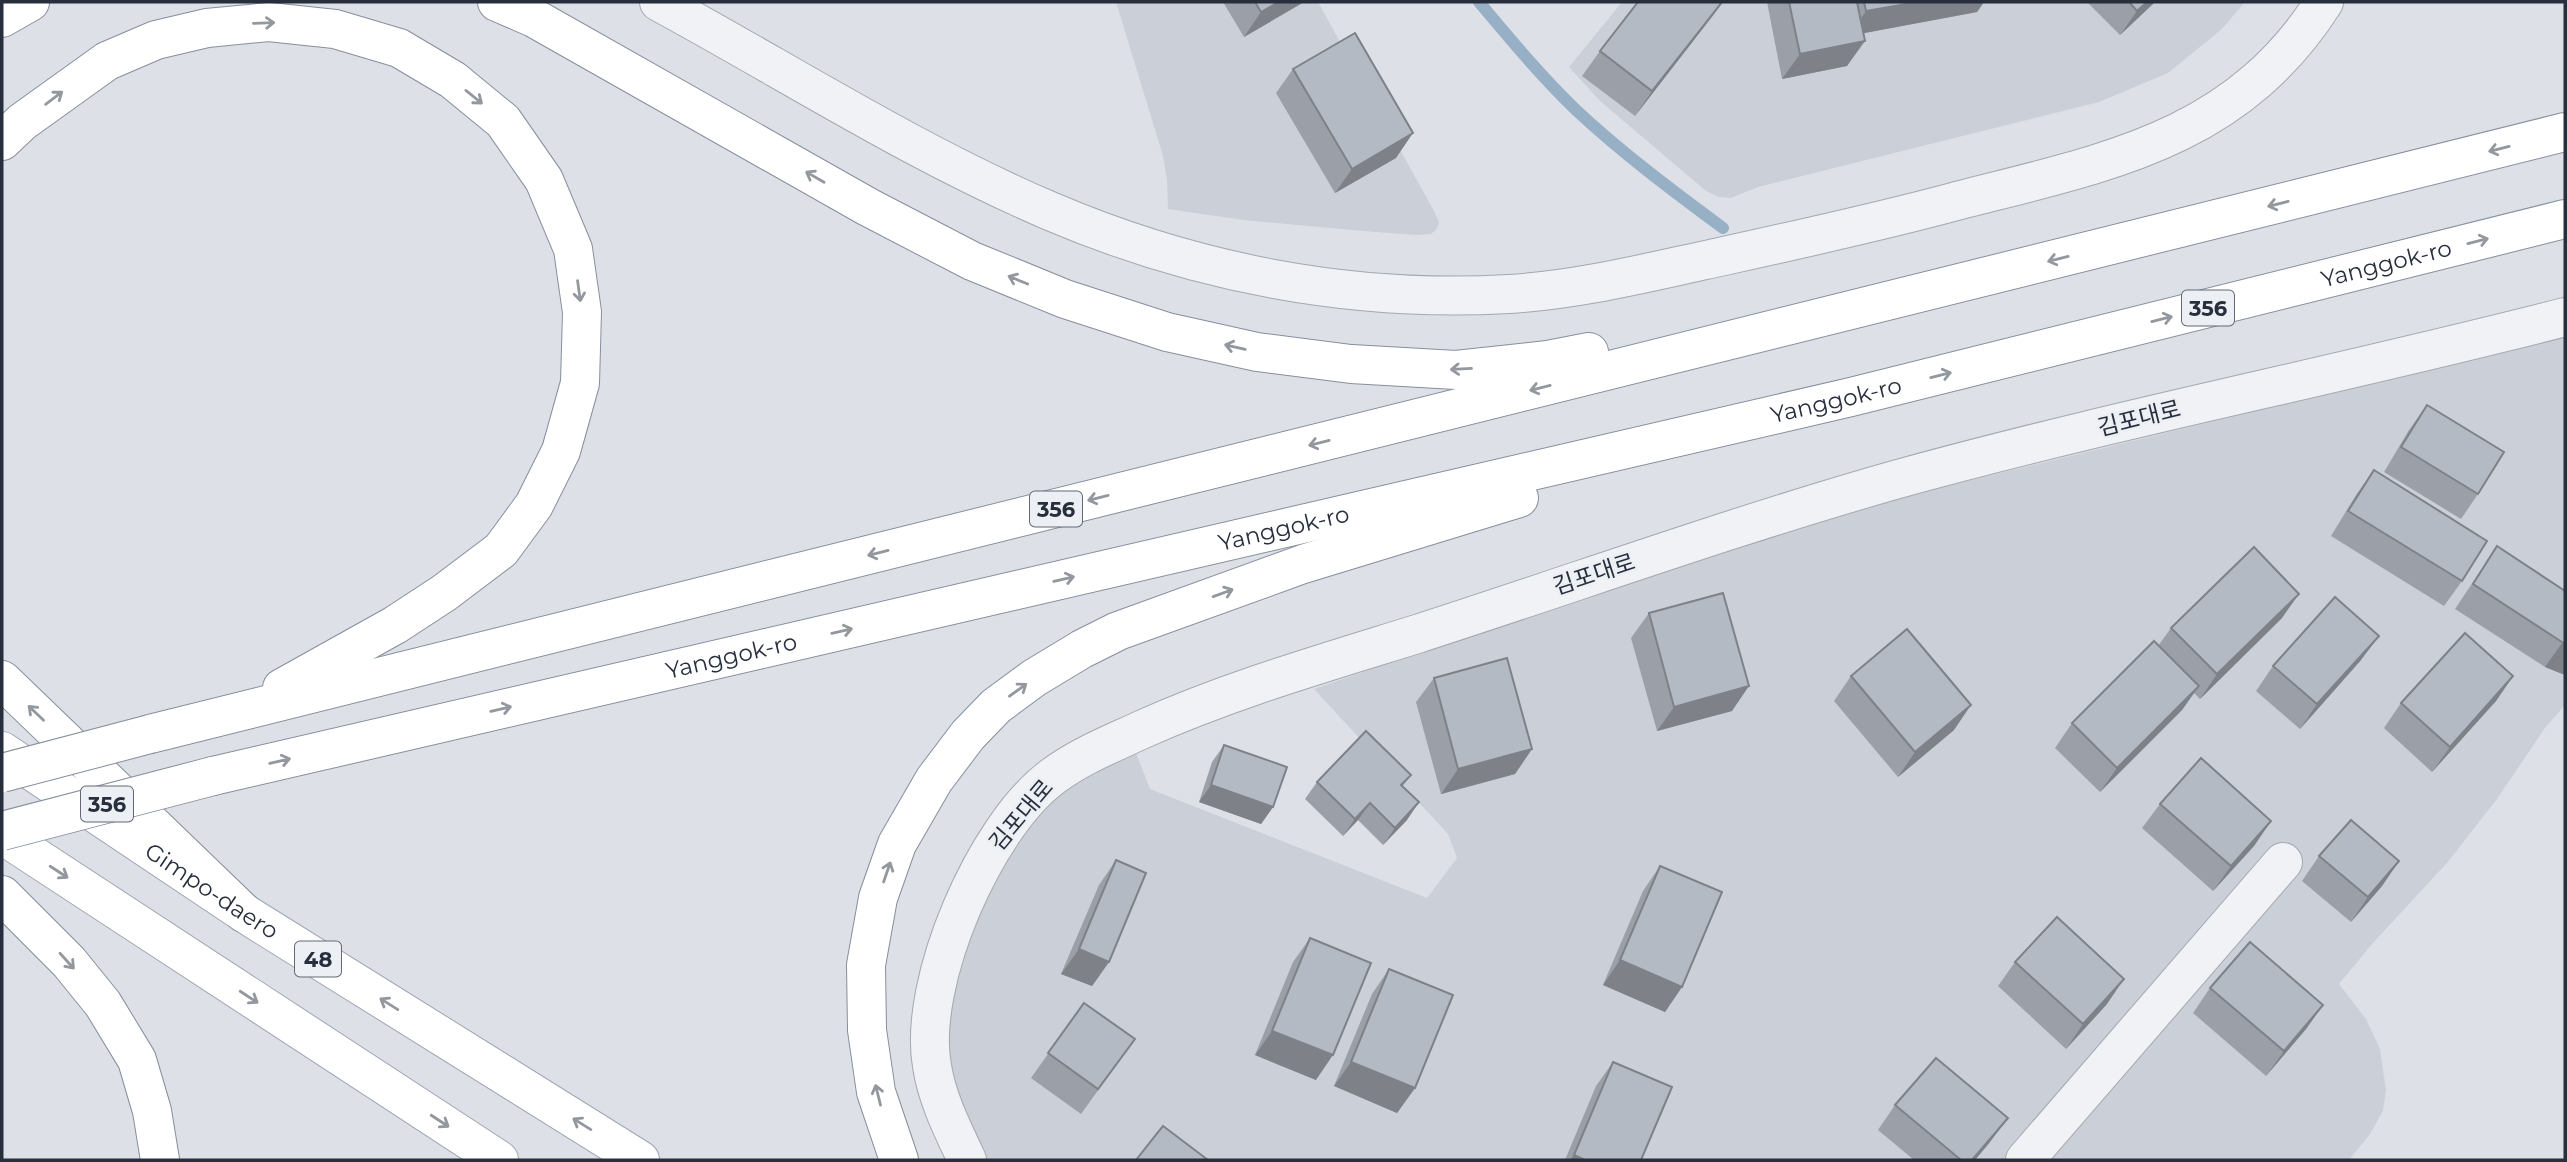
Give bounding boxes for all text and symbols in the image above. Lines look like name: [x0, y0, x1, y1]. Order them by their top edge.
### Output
one-way arrow: [252, 16, 275, 29]
one-way arrow: [464, 89, 482, 105]
one-way arrow: [44, 90, 63, 105]
one-way arrow: [2488, 143, 2511, 156]
one-way arrow: [806, 170, 826, 184]
one-way arrow: [2268, 198, 2290, 211]
street label: Yanggok-ro: [2318, 234, 2455, 293]
one-way arrow: [2466, 234, 2489, 247]
one-way arrow: [2047, 253, 2070, 266]
one-way arrow: [1008, 273, 1029, 286]
one-way arrow: [573, 279, 586, 302]
road number: 356: [2182, 290, 2234, 326]
one-way arrow: [2150, 312, 2173, 325]
one-way arrow: [1224, 340, 1247, 353]
one-way arrow: [1450, 363, 1473, 376]
one-way arrow: [1930, 368, 1952, 381]
street label: Yanggok-ro: [1768, 371, 1904, 429]
one-way arrow: [1529, 382, 1552, 395]
street label: 김포대로: [2095, 394, 2183, 442]
one-way arrow: [1308, 437, 1331, 450]
road number: 356: [1030, 491, 1082, 526]
one-way arrow: [1087, 492, 1110, 505]
street label: Yanggok-ro: [1215, 500, 1352, 557]
one-way arrow: [867, 547, 889, 560]
street label: 김포대로: [1549, 548, 1639, 600]
one-way arrow: [1052, 572, 1075, 586]
one-way arrow: [1211, 586, 1233, 598]
one-way arrow: [830, 623, 853, 637]
street label: Yanggok-ro: [663, 627, 800, 685]
one-way arrow: [1008, 683, 1027, 697]
one-way arrow: [489, 702, 512, 716]
one-way arrow: [28, 704, 45, 721]
one-way arrow: [268, 754, 291, 767]
street label: 김포대로: [983, 774, 1059, 856]
road number: 356: [81, 786, 133, 822]
street label: Gimpo-daero: [140, 837, 284, 945]
one-way arrow: [882, 861, 894, 883]
one-way arrow: [49, 865, 68, 879]
road number: 48: [295, 942, 341, 976]
one-way arrow: [59, 952, 76, 969]
one-way arrow: [239, 989, 258, 1004]
one-way arrow: [380, 996, 399, 1011]
one-way arrow: [871, 1084, 884, 1107]
one-way arrow: [429, 1114, 449, 1128]
one-way arrow: [572, 1117, 592, 1131]

